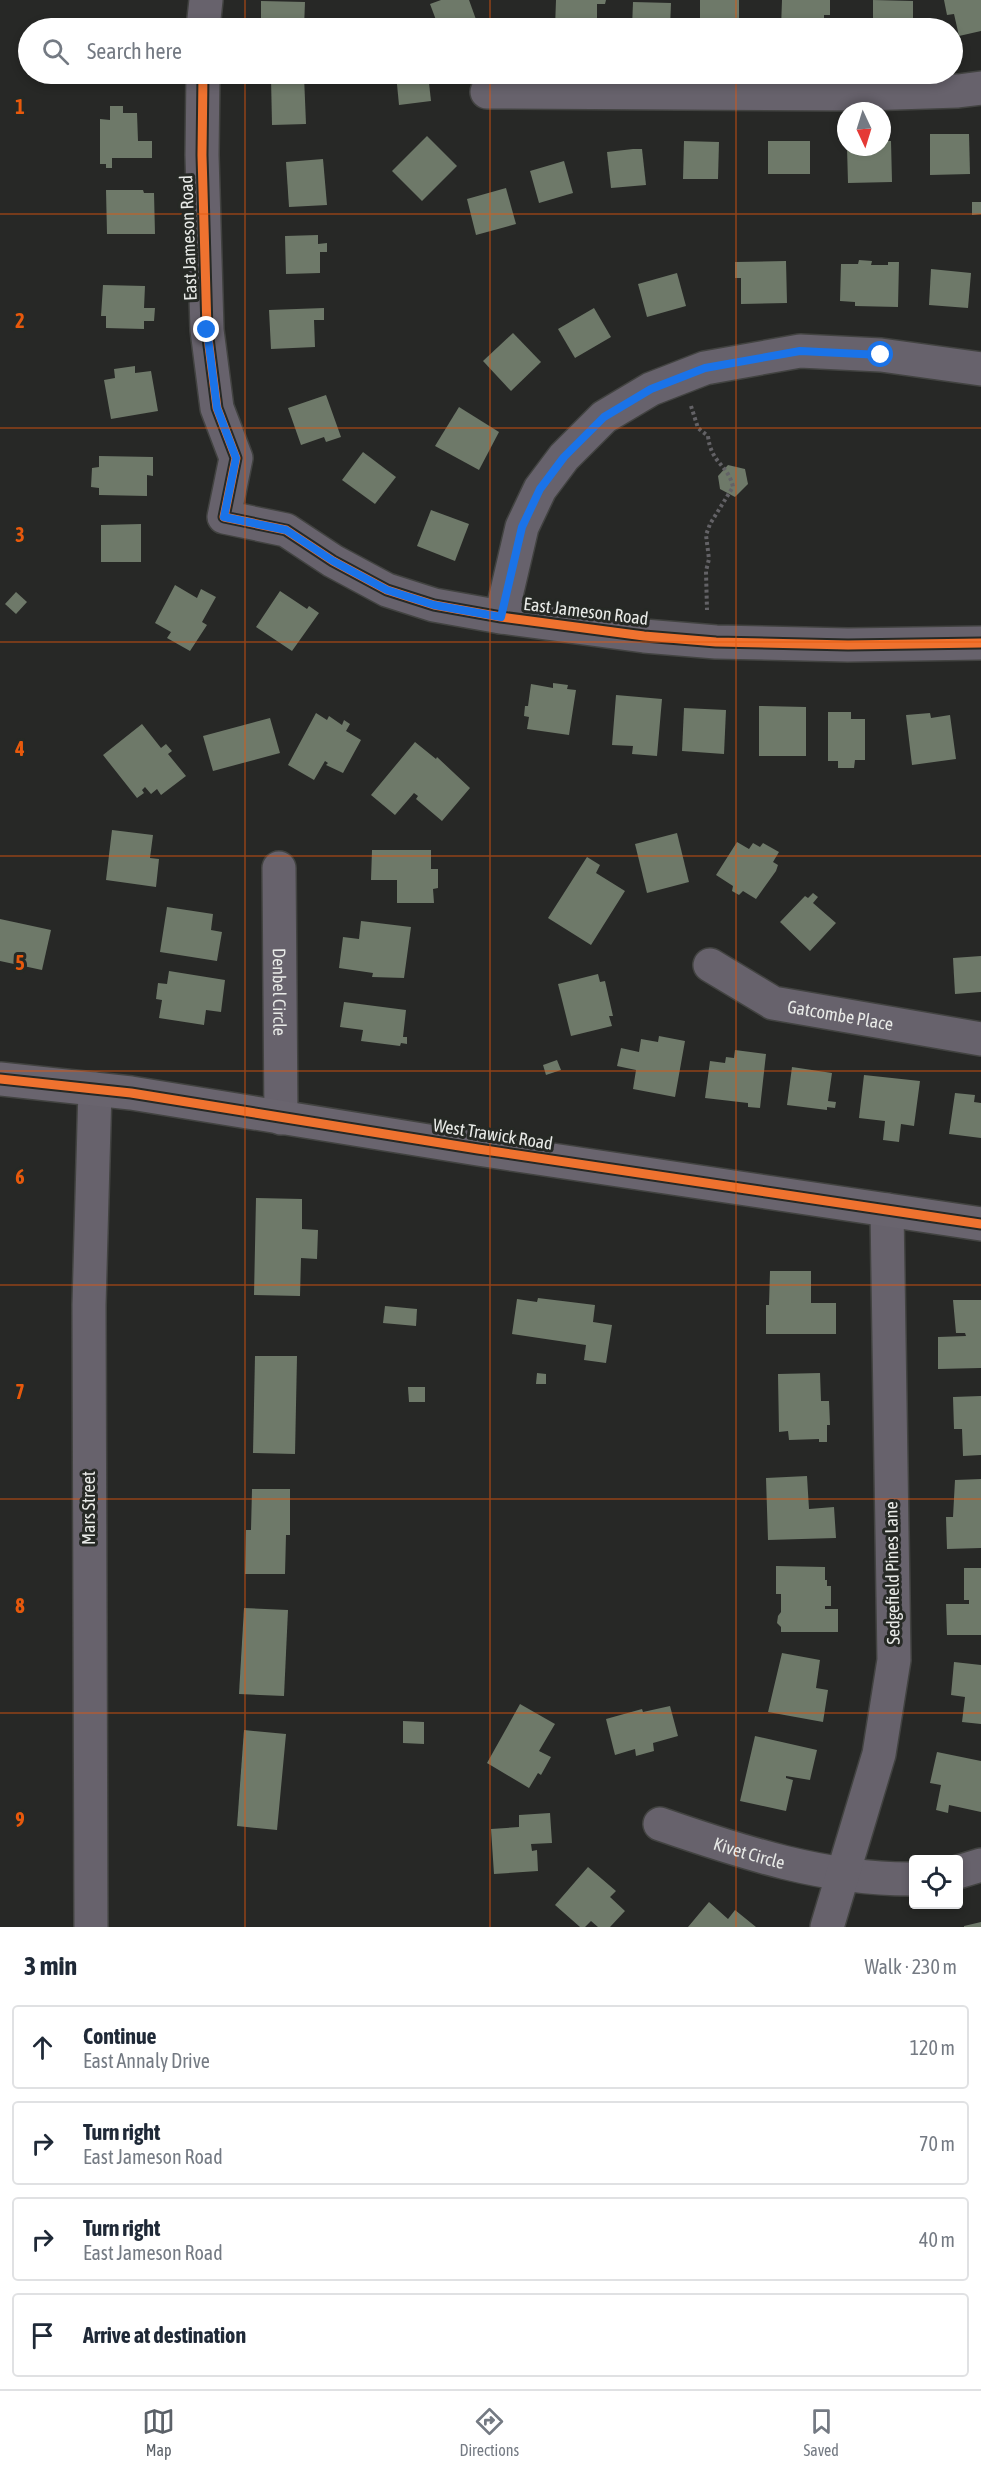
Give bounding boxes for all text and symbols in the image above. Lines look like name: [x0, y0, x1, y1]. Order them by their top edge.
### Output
search box: [18, 18, 963, 84]
icon: search: [39, 35, 72, 68]
text: Search here: [87, 38, 182, 64]
text: 1: [15, 95, 25, 118]
north arrow: [837, 102, 891, 156]
street label: East Jameson Road: [175, 175, 201, 301]
text: 2: [15, 309, 25, 332]
route end: [193, 316, 219, 342]
route start: [867, 341, 893, 367]
text: 3: [15, 523, 25, 546]
street label: East Jameson Road: [522, 593, 650, 629]
text: 4: [14, 737, 25, 760]
street label: Denbel Circle: [269, 948, 291, 1036]
text: 5: [15, 951, 25, 974]
street label: Gatcombe Place: [786, 995, 895, 1034]
street label: West Trawick Road: [432, 1114, 554, 1154]
text: 6: [15, 1165, 25, 1188]
text: 7: [15, 1380, 25, 1403]
street label: Mars Street: [78, 1471, 99, 1545]
street label: Sedgefield Pines Lane: [880, 1501, 904, 1645]
text: 8: [15, 1594, 25, 1617]
text: 9: [15, 1808, 25, 1831]
street label: Kivet Circle: [711, 1832, 787, 1873]
map controls: [909, 1855, 963, 1909]
button: locate: [909, 1855, 963, 1909]
text: 3 min: [24, 1951, 77, 1981]
text: Walk · 230 m: [865, 1955, 957, 1978]
text: Continue: [83, 2023, 157, 2049]
icon: ahead: [26, 2031, 59, 2064]
text: 120 m: [910, 2036, 955, 2059]
text: East Annaly Drive: [83, 2049, 210, 2072]
text: Turn right: [83, 2119, 160, 2145]
icon: right: [26, 2127, 59, 2160]
text: 70 m: [919, 2132, 955, 2155]
text: East Jameson Road: [83, 2145, 223, 2168]
text: Turn right: [83, 2215, 160, 2241]
icon: right: [26, 2223, 59, 2256]
text: 40 m: [919, 2228, 955, 2251]
text: East Jameson Road: [83, 2241, 223, 2264]
icon: arrive: [26, 2319, 59, 2352]
text: Arrive at destination: [83, 2322, 246, 2348]
tab: Map: [142, 2405, 175, 2459]
tab: Directions: [459, 2405, 519, 2459]
tab: Saved: [803, 2405, 839, 2459]

